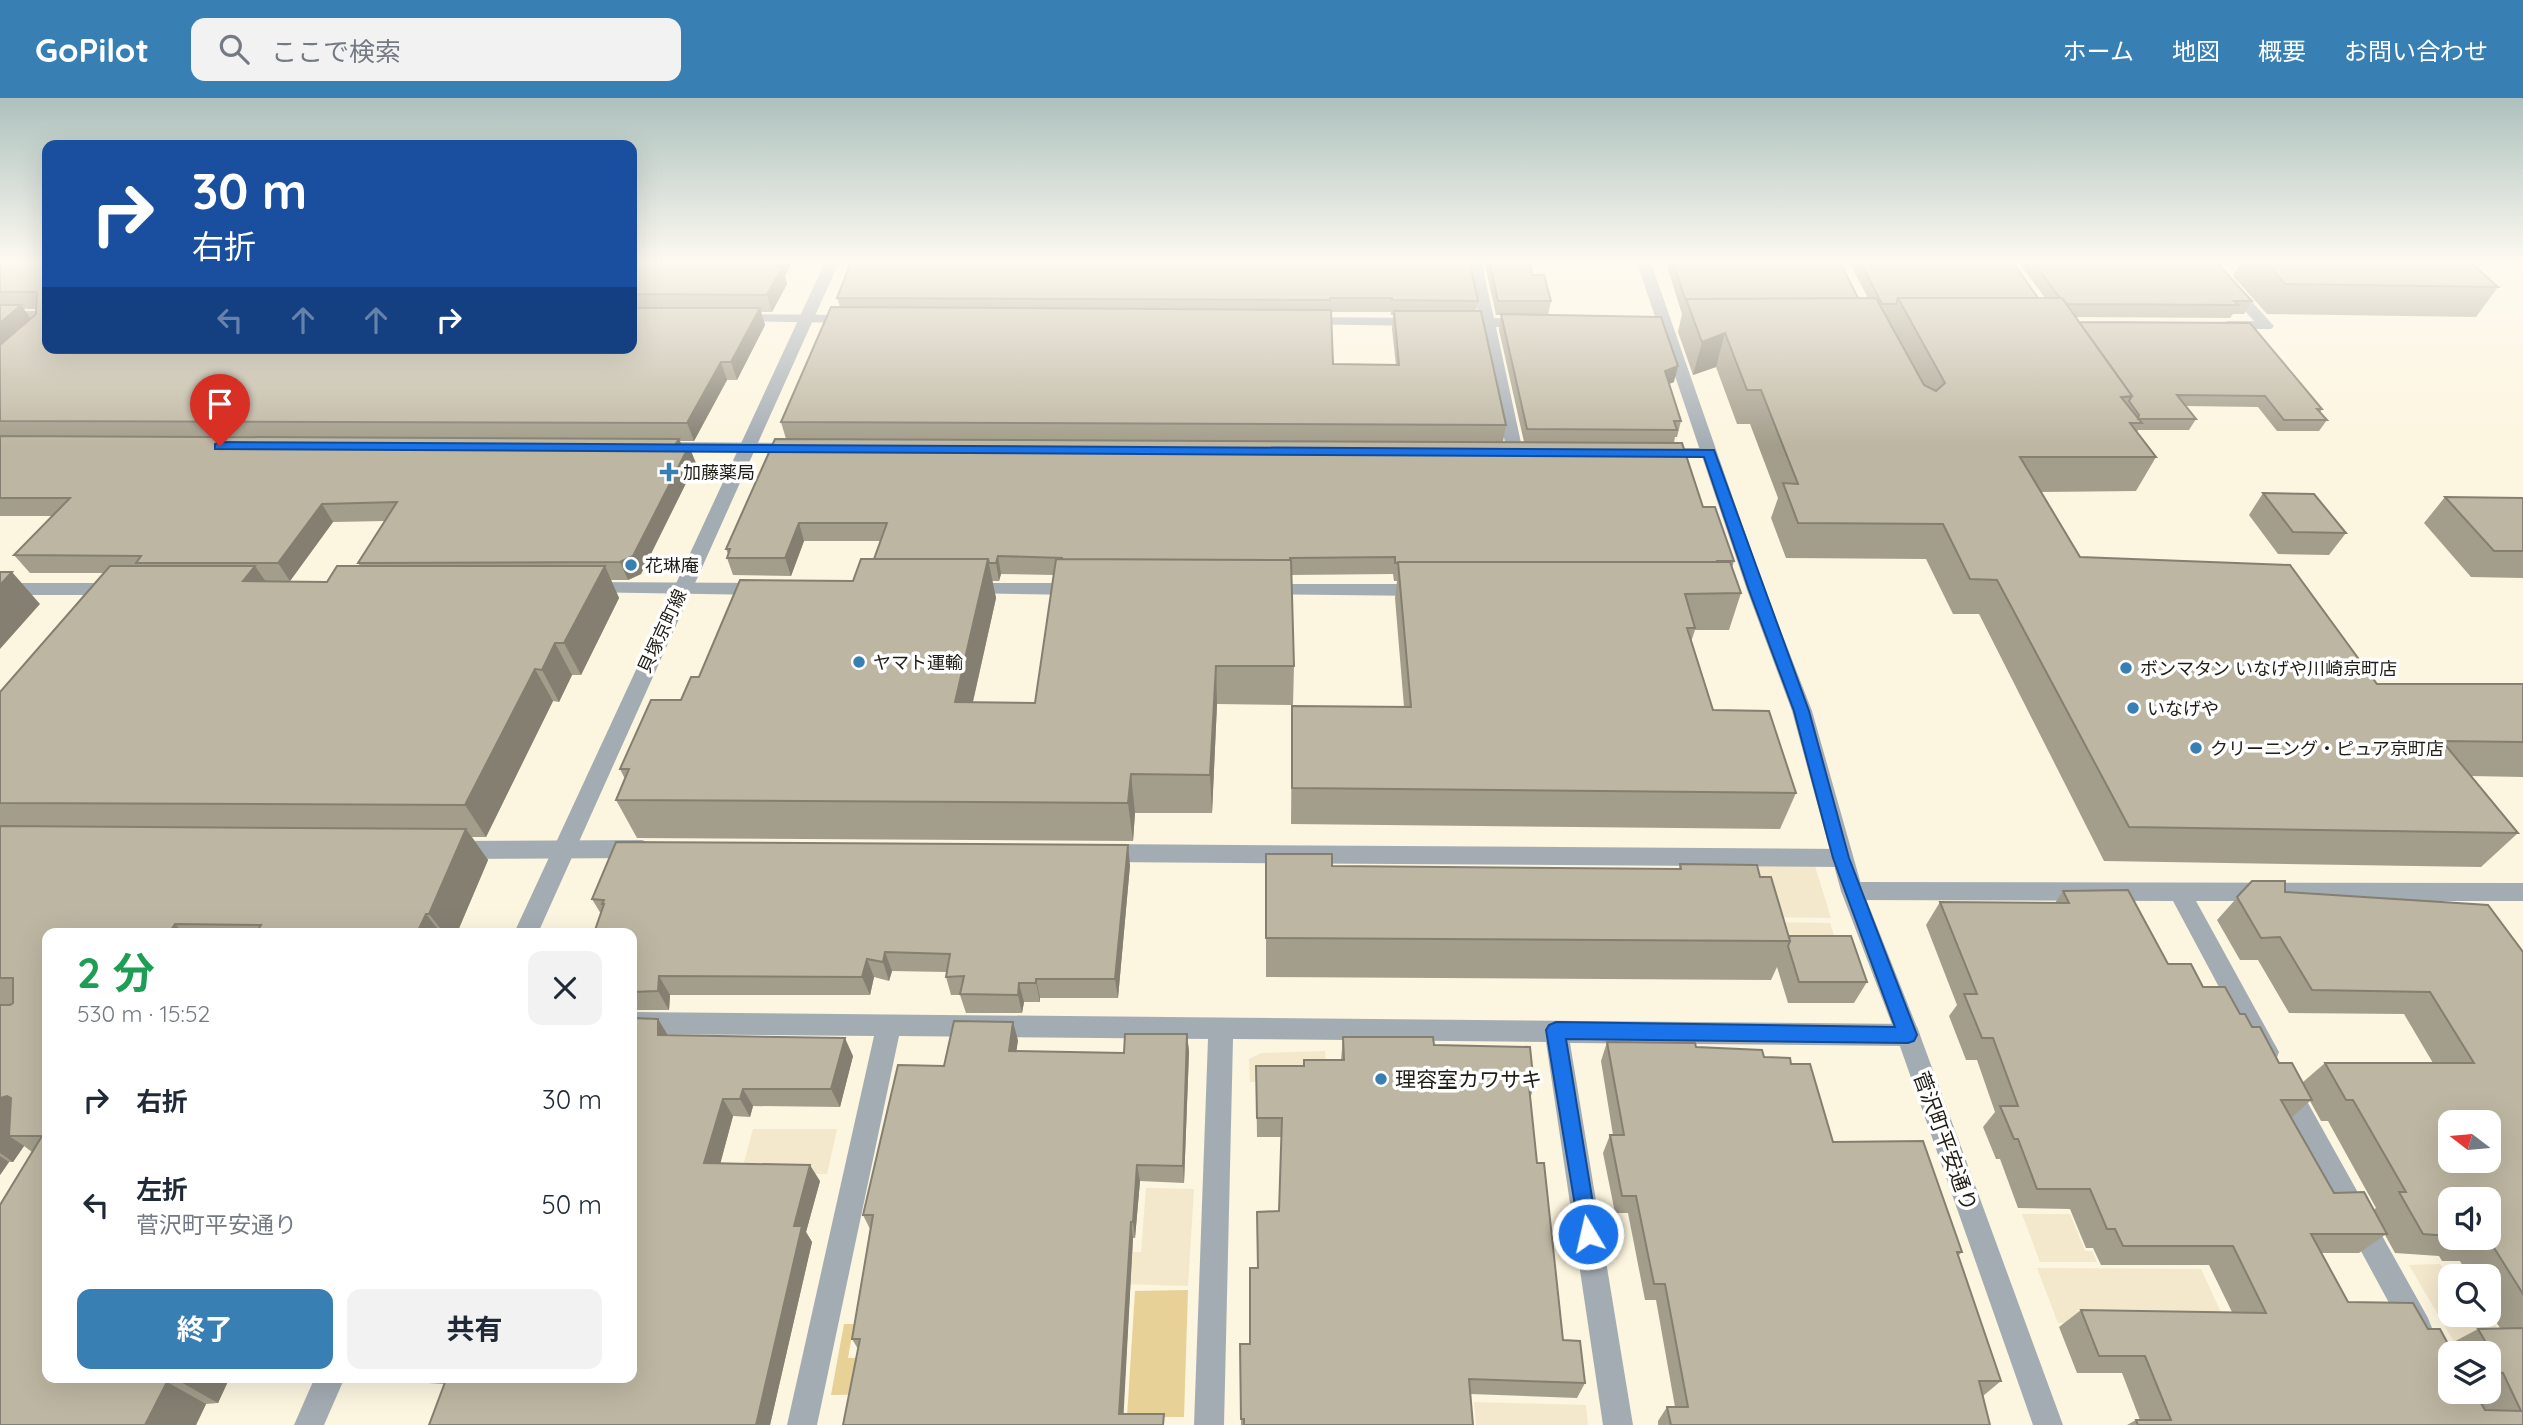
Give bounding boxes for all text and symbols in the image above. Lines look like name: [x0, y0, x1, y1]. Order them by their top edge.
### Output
search box: [191, 18, 681, 81]
text: GoPilot: [35, 29, 149, 70]
icon: search: [215, 30, 253, 68]
text: ここで検索: [271, 35, 401, 68]
text: ホーム: [2063, 36, 2134, 66]
text: 地図: [2172, 36, 2220, 66]
text: 概要: [2258, 36, 2306, 66]
text: お問い合わせ: [2344, 36, 2488, 66]
text: 30 m: [192, 160, 307, 221]
icon: right: [77, 168, 168, 259]
text: 右折: [192, 226, 256, 266]
icon: left: [211, 301, 249, 339]
icon: ahead: [284, 301, 322, 339]
icon: ahead: [357, 301, 395, 339]
icon: right: [430, 301, 468, 339]
pin: [190, 374, 250, 446]
icon: arrive: [201, 385, 239, 423]
place label: 加藤薬局: [683, 461, 755, 484]
marker: 加藤薬局: [661, 464, 677, 480]
place label: 花琳庵: [645, 554, 699, 577]
marker: 花琳庵: [623, 557, 639, 573]
street label: 貝塚京町線: [633, 585, 691, 677]
place label: ヤマト運輸: [873, 651, 963, 674]
marker: ヤマト運輸: [851, 654, 867, 670]
place label: ボンマタン いなげや川崎京町店: [2140, 657, 2397, 680]
marker: ボンマタン いなげや川崎京町店: [2118, 660, 2134, 676]
place label: いなげや: [2147, 697, 2219, 720]
marker: いなげや: [2125, 700, 2141, 716]
place label: クリーニング・ピュア京町店: [2210, 737, 2444, 760]
marker: クリーニング・ピュア京町店: [2188, 740, 2204, 756]
text: 2 分: [77, 946, 155, 999]
button: close: [528, 951, 602, 1025]
text: 530 m · 15:52: [77, 999, 210, 1028]
place label: 理容室カワサキ: [1395, 1066, 1542, 1092]
street label: 菅沢町平安通り: [1909, 1067, 1983, 1215]
marker: 理容室カワサキ: [1373, 1071, 1389, 1087]
icon: right: [77, 1081, 115, 1119]
text: 30 m: [542, 1083, 602, 1116]
text: 右折: [136, 1085, 188, 1118]
north arrow: [2438, 1110, 2501, 1172]
map controls: [2438, 1110, 2501, 1404]
text: 左折: [136, 1173, 188, 1206]
icon: left: [77, 1186, 115, 1224]
button: sound: [2438, 1187, 2501, 1250]
text: 50 m: [542, 1188, 602, 1221]
position arrow: [1551, 1197, 1625, 1271]
text: 菅沢町平安通り: [136, 1210, 297, 1239]
button: search: [2438, 1264, 2501, 1327]
button: 終了: [77, 1289, 333, 1369]
button: 共有: [347, 1289, 602, 1369]
button: layers: [2438, 1341, 2501, 1404]

